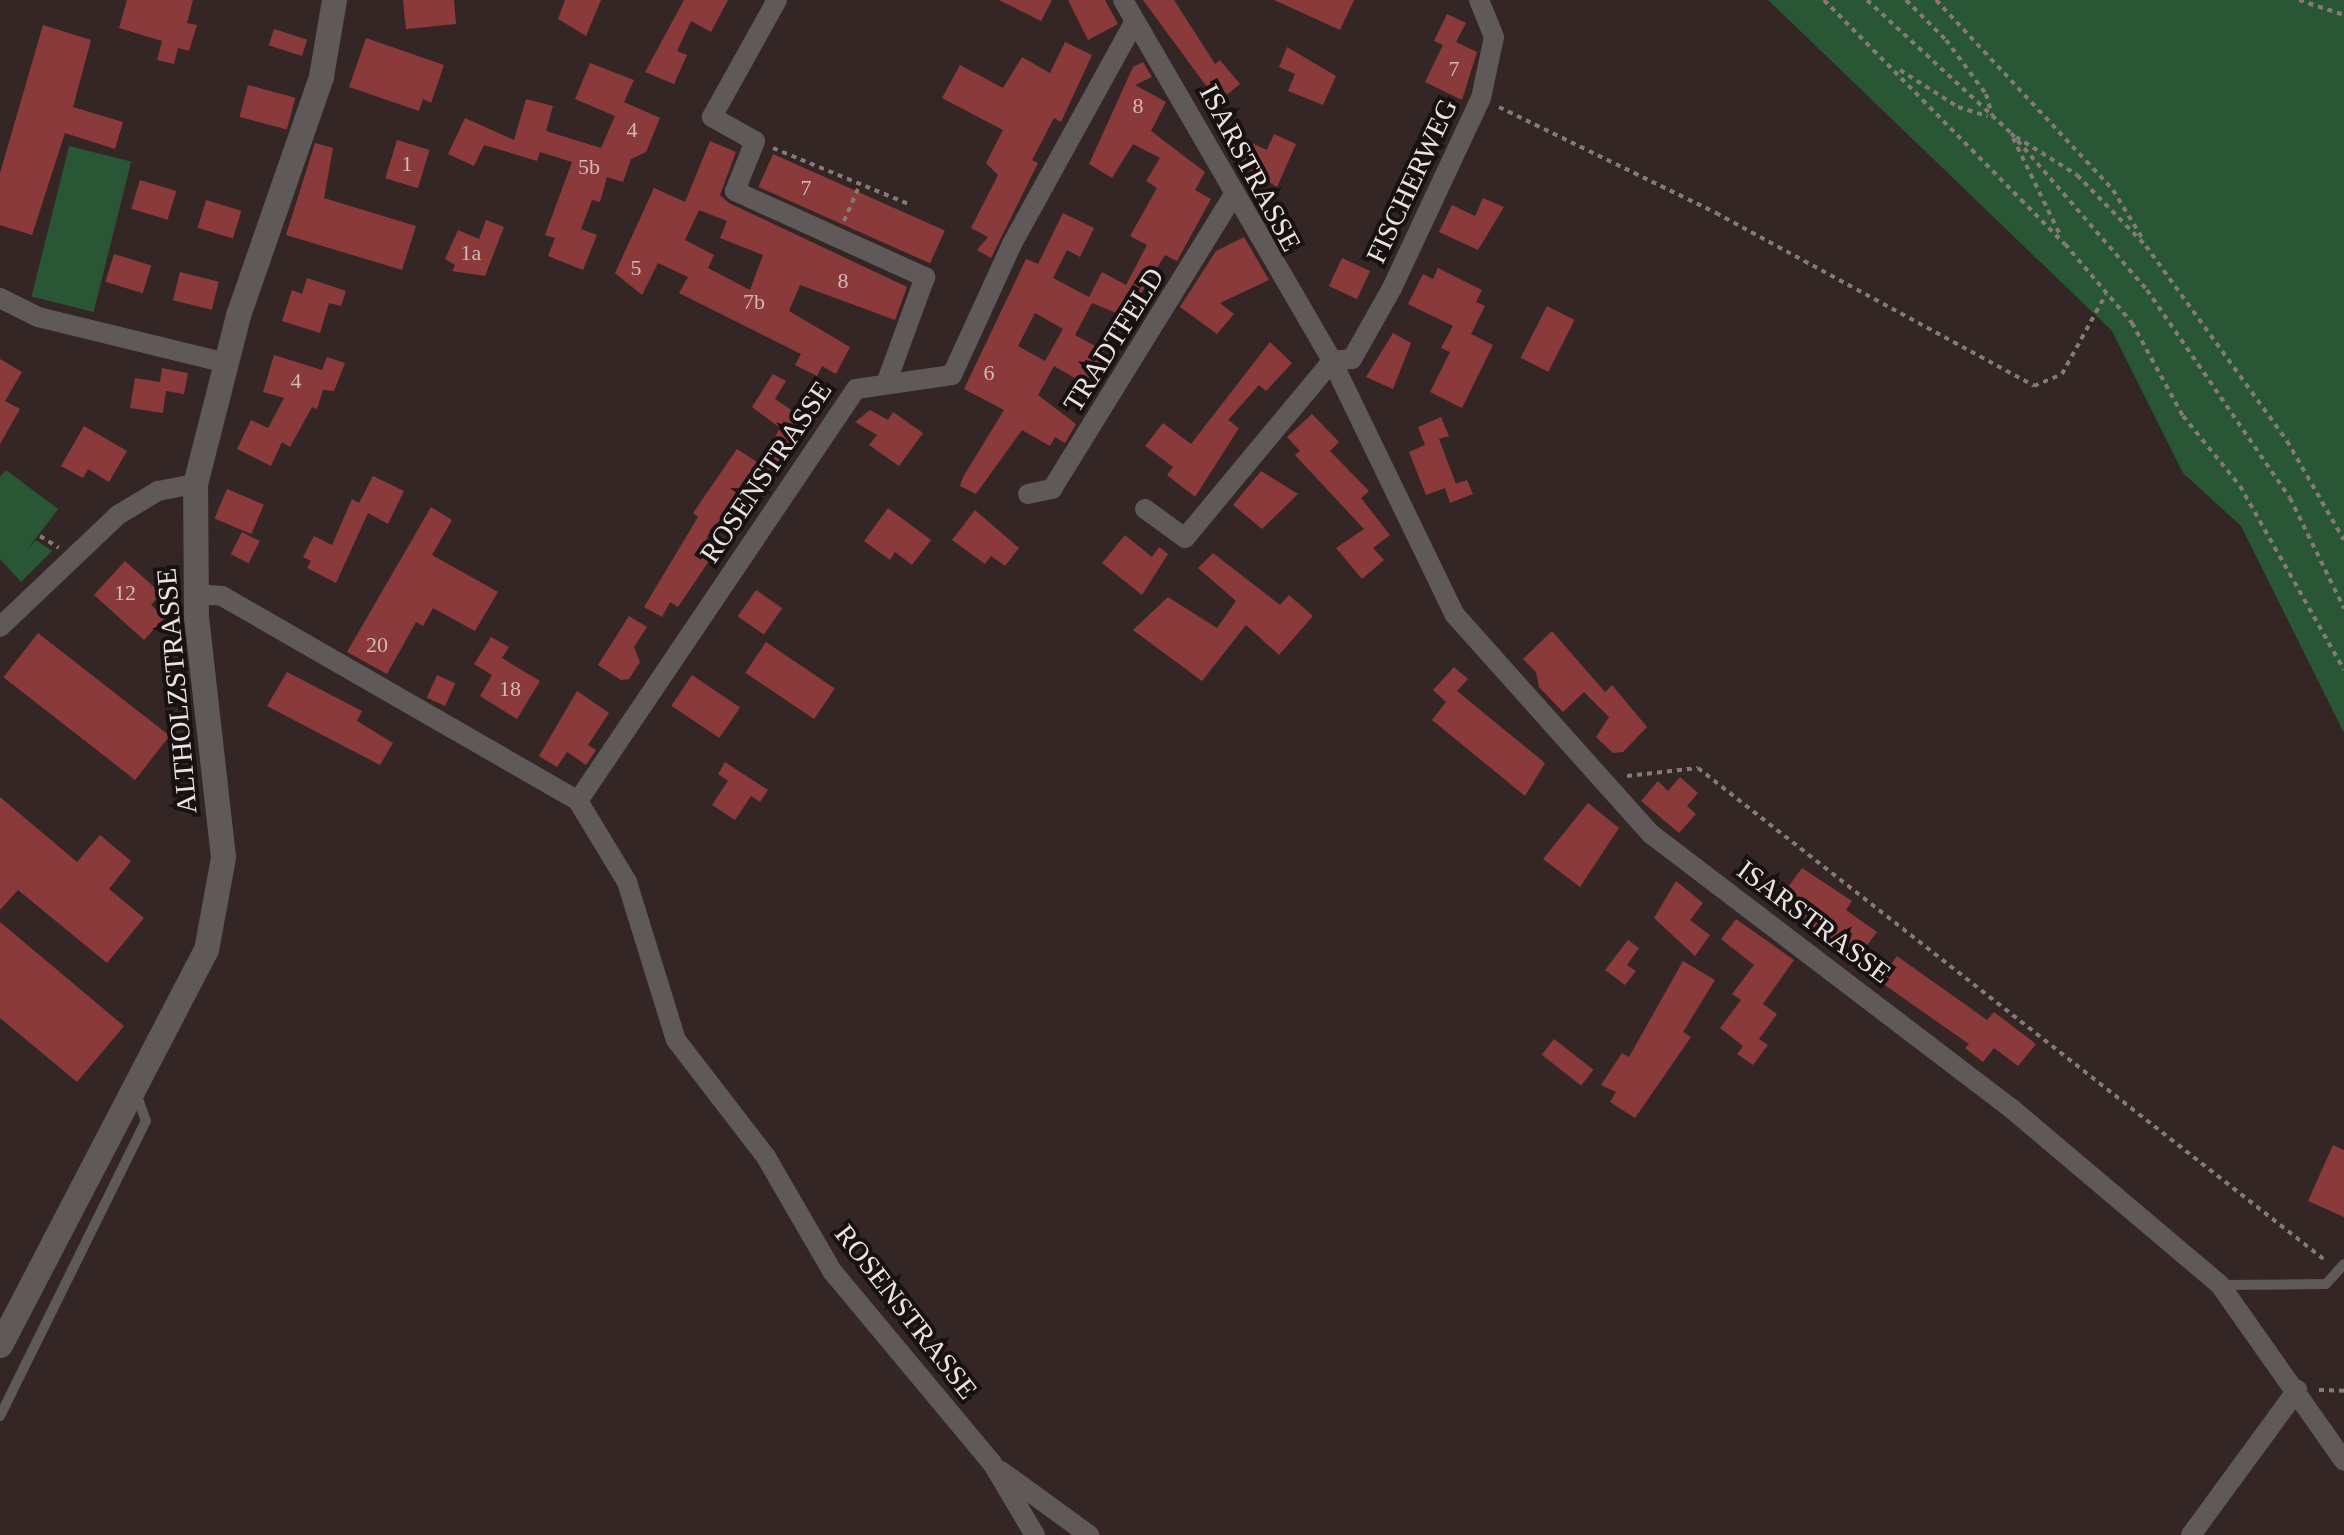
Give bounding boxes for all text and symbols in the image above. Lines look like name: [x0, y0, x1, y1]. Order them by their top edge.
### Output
house number: 7: [1448, 56, 1460, 82]
street label: ISARSTRASSE: [1192, 79, 1308, 257]
house number: 8: [1132, 93, 1144, 119]
street label: FISCHERWEG: [1359, 94, 1465, 268]
house number: 4: [626, 117, 638, 143]
house number: 1: [402, 151, 412, 177]
house number: 5b: [578, 154, 600, 180]
house number: 7: [800, 175, 811, 201]
house number: 1a: [461, 240, 481, 266]
house number: 5: [630, 255, 642, 281]
street label: TRADTFELD: [1056, 262, 1172, 418]
house number: 8: [838, 268, 848, 294]
house number: 7b: [743, 289, 765, 315]
house number: 6: [984, 360, 994, 386]
house number: 4: [290, 368, 302, 394]
street label: ROSENSTRASSE: [693, 375, 839, 569]
street label: ALTHOLZSTRASSE: [150, 567, 204, 815]
house number: 12: [114, 580, 136, 606]
house number: 20: [366, 632, 388, 658]
house number: 18: [499, 676, 521, 702]
street label: ISARSTRASSE: [1731, 853, 1897, 991]
street label: ROSENSTRASSE: [828, 1218, 984, 1406]

